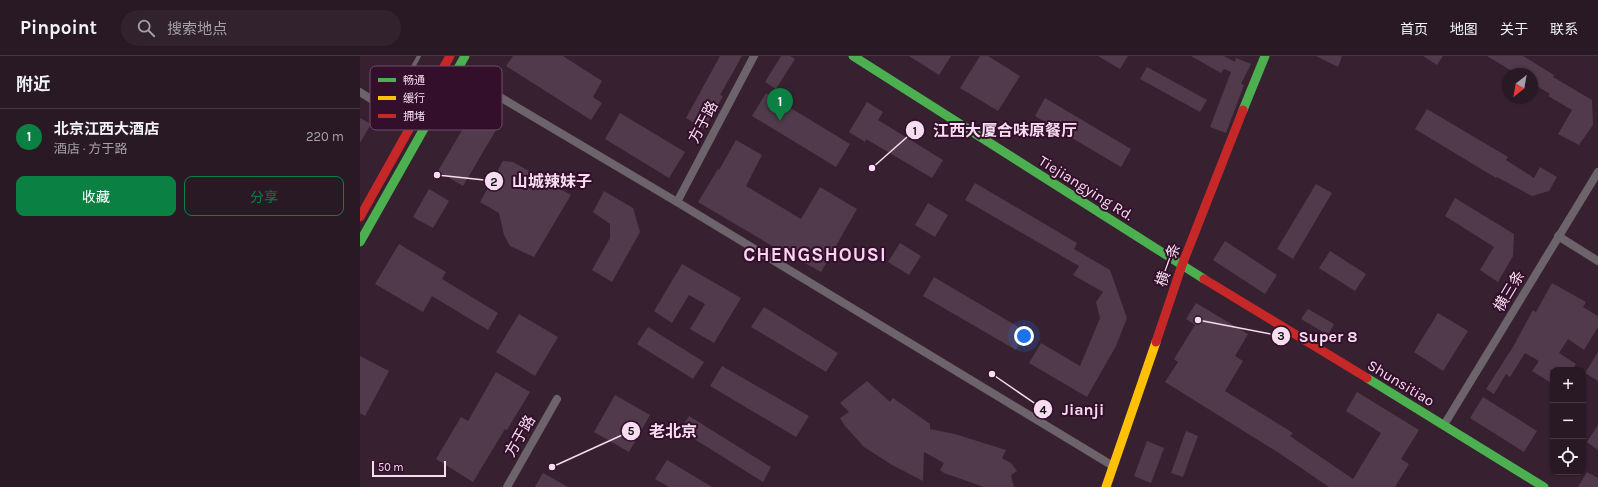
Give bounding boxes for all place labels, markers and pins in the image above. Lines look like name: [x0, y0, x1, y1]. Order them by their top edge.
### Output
pin: 1: [767, 88, 793, 121]
callout: 江西大厦合味原餐厅: [905, 116, 1085, 144]
callout: 山城辣妹子: [484, 167, 600, 195]
callout: Super 8: [1271, 322, 1366, 350]
callout: Jianji: [1033, 395, 1112, 423]
callout: 老北京: [621, 417, 705, 445]

